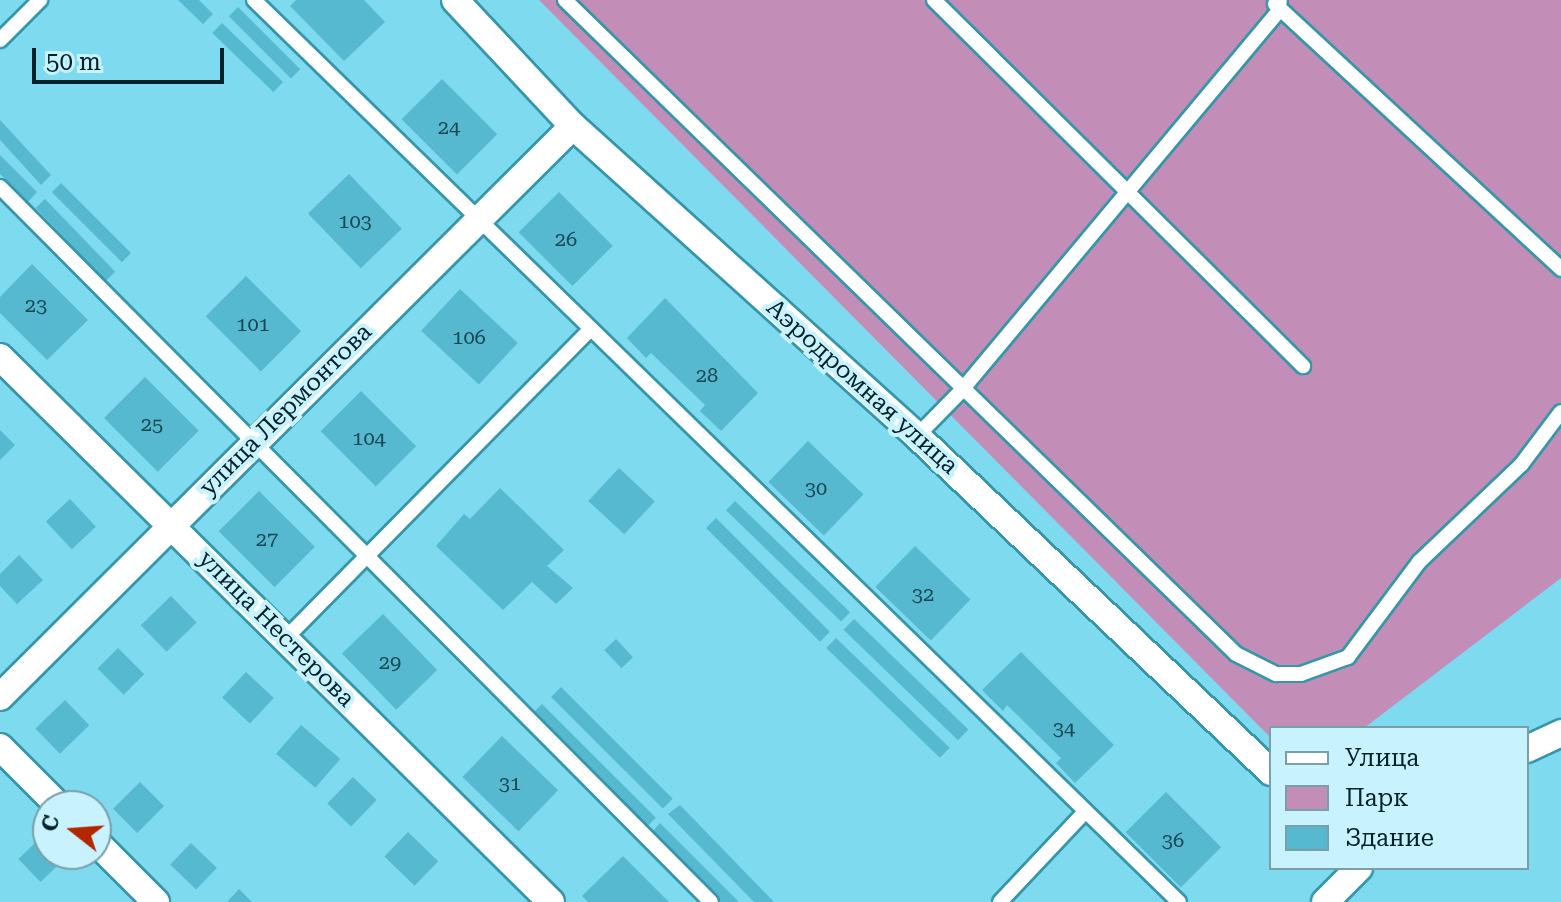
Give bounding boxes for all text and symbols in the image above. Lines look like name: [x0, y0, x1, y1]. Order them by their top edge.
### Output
scale bar: [36, 32, 228, 82]
text: 50 m: [46, 48, 101, 76]
house number: 24: [438, 115, 460, 139]
house number: 103: [338, 209, 372, 233]
house number: 26: [555, 227, 577, 251]
house number: 23: [25, 293, 47, 317]
street label: Аэродромная улица: [760, 293, 964, 481]
house number: 101: [236, 312, 270, 336]
street label: улица Лермонтова: [194, 318, 378, 502]
house number: 106: [452, 325, 486, 349]
house number: 28: [696, 363, 718, 387]
house number: 25: [141, 412, 163, 436]
house number: 104: [352, 426, 386, 450]
house number: 30: [805, 476, 827, 500]
house number: 27: [256, 527, 278, 551]
street label: улица Нестерова: [192, 545, 360, 713]
house number: 32: [912, 582, 934, 606]
house number: 29: [379, 650, 401, 674]
house number: 34: [1053, 716, 1075, 740]
legend: [1269, 726, 1529, 870]
text: Улица: [1345, 744, 1419, 772]
house number: 31: [499, 771, 521, 795]
text: Парк: [1345, 784, 1408, 812]
north arrow: [32, 790, 112, 870]
text: С: [36, 812, 65, 834]
text: Здание: [1345, 824, 1434, 852]
house number: 36: [1162, 828, 1184, 852]

